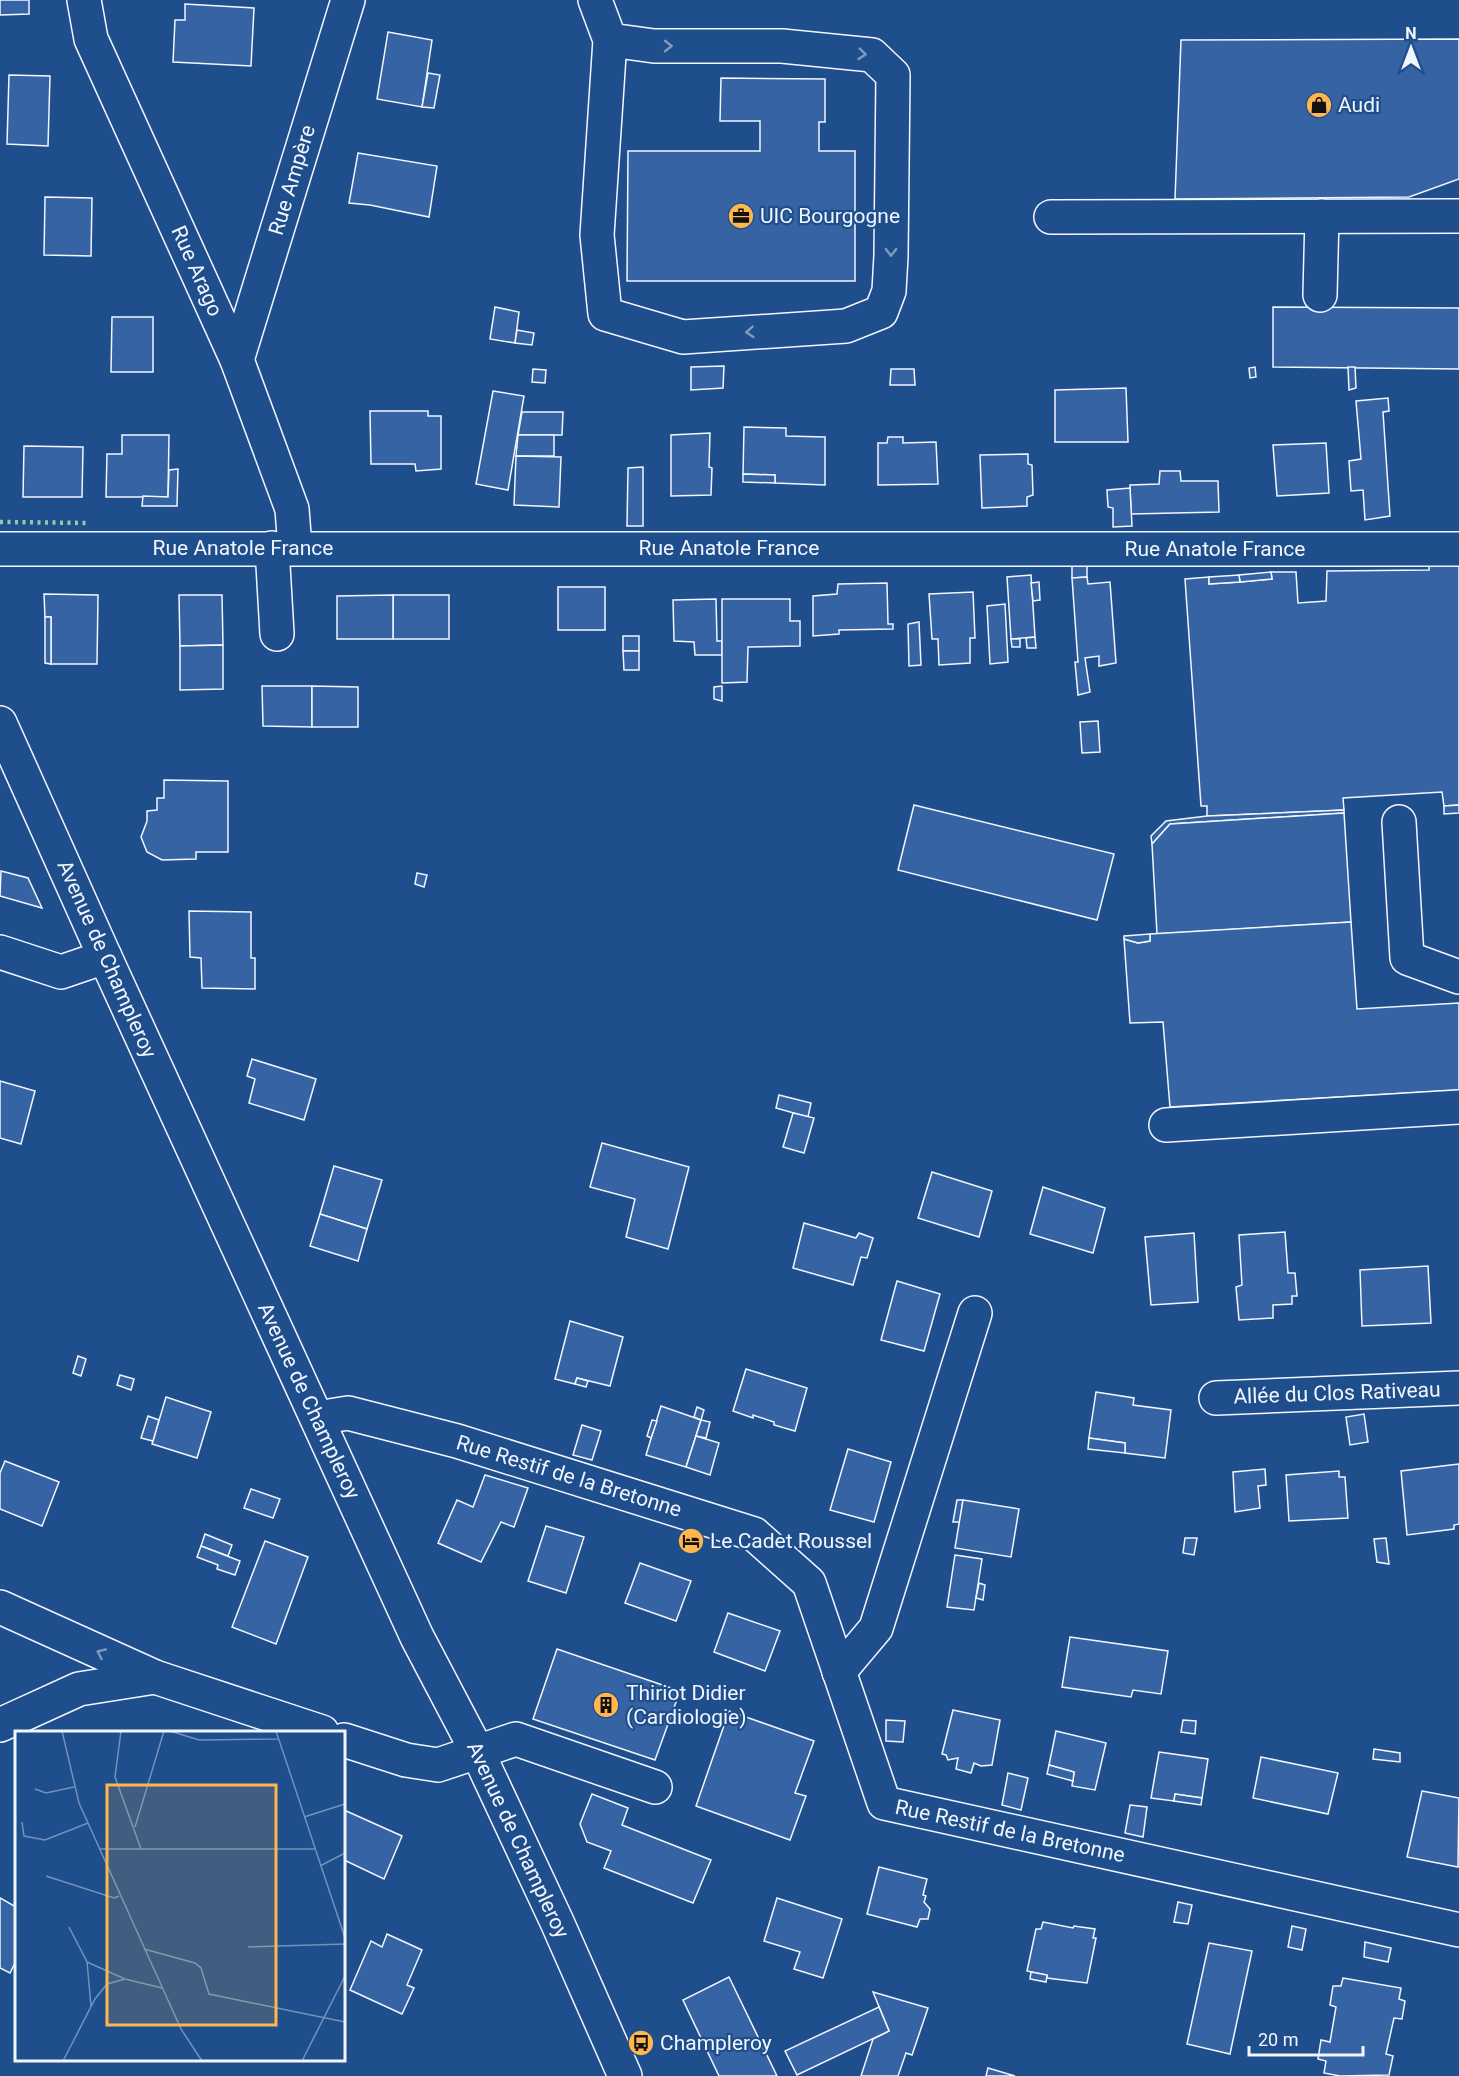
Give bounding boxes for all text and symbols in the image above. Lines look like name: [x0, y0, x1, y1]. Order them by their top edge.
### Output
north arrow: [1381, 18, 1441, 78]
text: N: [1405, 24, 1417, 43]
one-way arrow: [663, 40, 672, 52]
one-way arrow: [858, 47, 867, 60]
shop icon: Audi: [1304, 90, 1334, 120]
place label: Audi: [1338, 93, 1380, 117]
street label: Rue Ampère: [264, 122, 320, 238]
office icon: UIC Bourgogne: [726, 201, 756, 231]
place label: UIC Bourgogne: [760, 204, 900, 228]
street label: Rue Arago: [166, 222, 228, 320]
one-way arrow: [885, 248, 897, 257]
one-way arrow: [746, 326, 755, 339]
street label: Rue Anatole France: [153, 536, 333, 560]
street label: Rue Anatole France: [639, 536, 819, 560]
street label: Rue Anatole France: [1125, 537, 1305, 561]
street label: Avenue de Champleroy: [53, 856, 161, 1062]
street label: Avenue de Champleroy: [253, 1299, 365, 1503]
street label: Allée du Clos Rativeau: [1233, 1377, 1441, 1409]
street label: Rue Restif de la Bretonne: [453, 1430, 685, 1522]
hotel icon: Le Cadet Roussel: [676, 1526, 706, 1556]
place label: Le Cadet Roussel: [710, 1529, 872, 1553]
one-way arrow: [97, 1648, 108, 1660]
place label: Thiriot Didier (Cardiologie): [626, 1681, 747, 1729]
building icon: Thiriot Didier (Cardiologie): [591, 1690, 621, 1720]
inset map: [15, 1731, 345, 2061]
street label: Avenue de Champleroy: [462, 1738, 574, 1942]
street label: Rue Restif de la Bretonne: [893, 1795, 1127, 1867]
scale bar: [1249, 2019, 1363, 2057]
bus stop icon: Champleroy: [626, 2028, 656, 2058]
text: 20 m: [1258, 2029, 1298, 2050]
place label: Champleroy: [660, 2031, 772, 2055]

